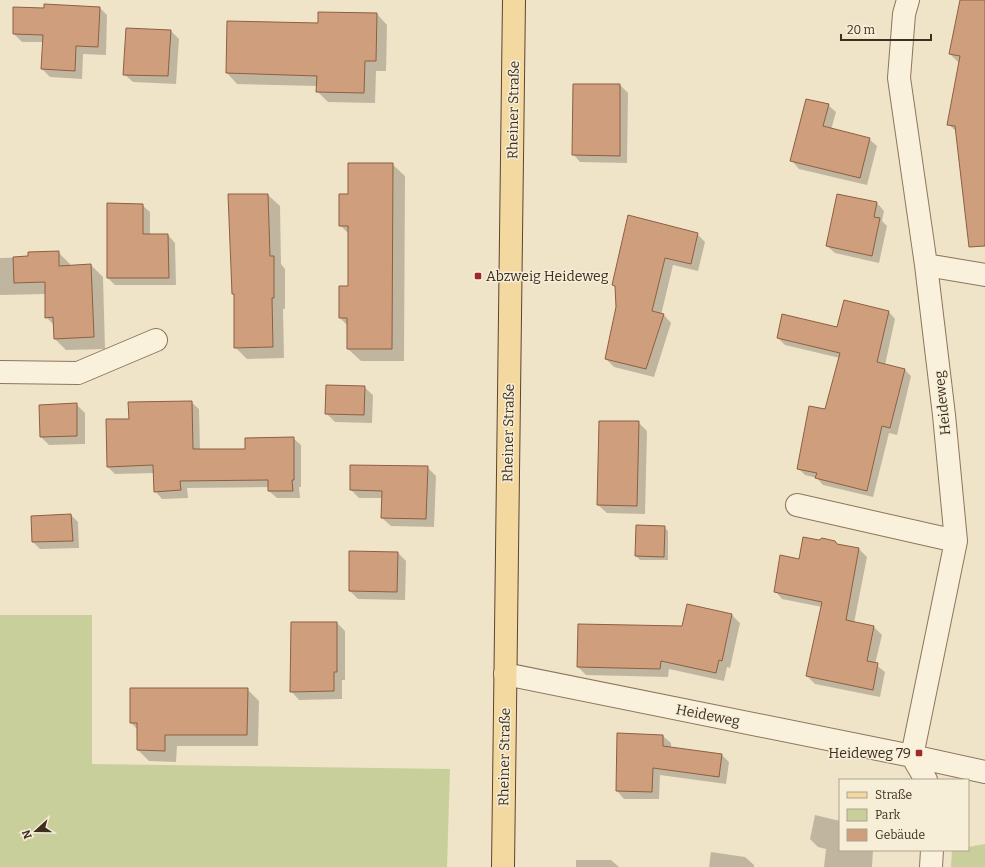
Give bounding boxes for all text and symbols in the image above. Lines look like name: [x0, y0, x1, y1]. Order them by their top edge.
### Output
scale bar: [841, 16, 931, 42]
text: 20 m: [847, 23, 876, 37]
street label: Rheiner Straße: [504, 61, 523, 159]
place label: Abzweig Heideweg: [486, 268, 609, 285]
marker: Abzweig Heideweg: [473, 271, 483, 281]
street label: Heideweg: [931, 370, 954, 436]
street label: Rheiner Straße: [499, 384, 518, 482]
street label: Heideweg: [674, 701, 742, 730]
street label: Rheiner Straße: [495, 708, 514, 806]
place label: Heideweg 79: [828, 745, 911, 762]
marker: Heideweg 79: [914, 748, 924, 758]
legend: [839, 779, 969, 851]
text: Straße: [875, 788, 912, 802]
text: Park: [875, 808, 901, 822]
north arrow: [16, 811, 56, 851]
text: N: [19, 828, 35, 841]
text: Gebäude: [875, 828, 925, 842]

